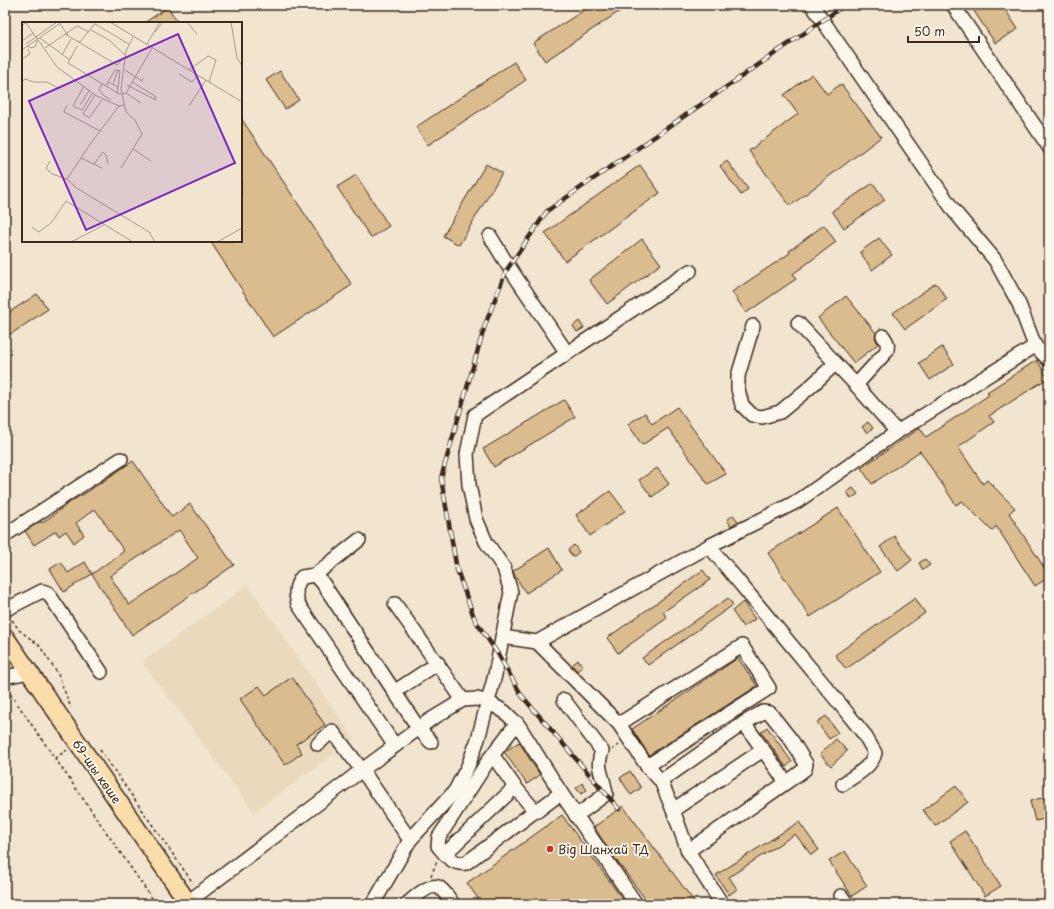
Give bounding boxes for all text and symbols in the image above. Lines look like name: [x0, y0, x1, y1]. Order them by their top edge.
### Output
scale bar: [908, 18, 979, 44]
inset map: [22, 22, 242, 242]
text: 50 m: [914, 22, 945, 40]
street label: 69-шы көше: [68, 735, 126, 807]
place label: Big Шанхай ТД: [558, 840, 649, 858]
marker: Big Шанхай ТД: [545, 844, 555, 854]

